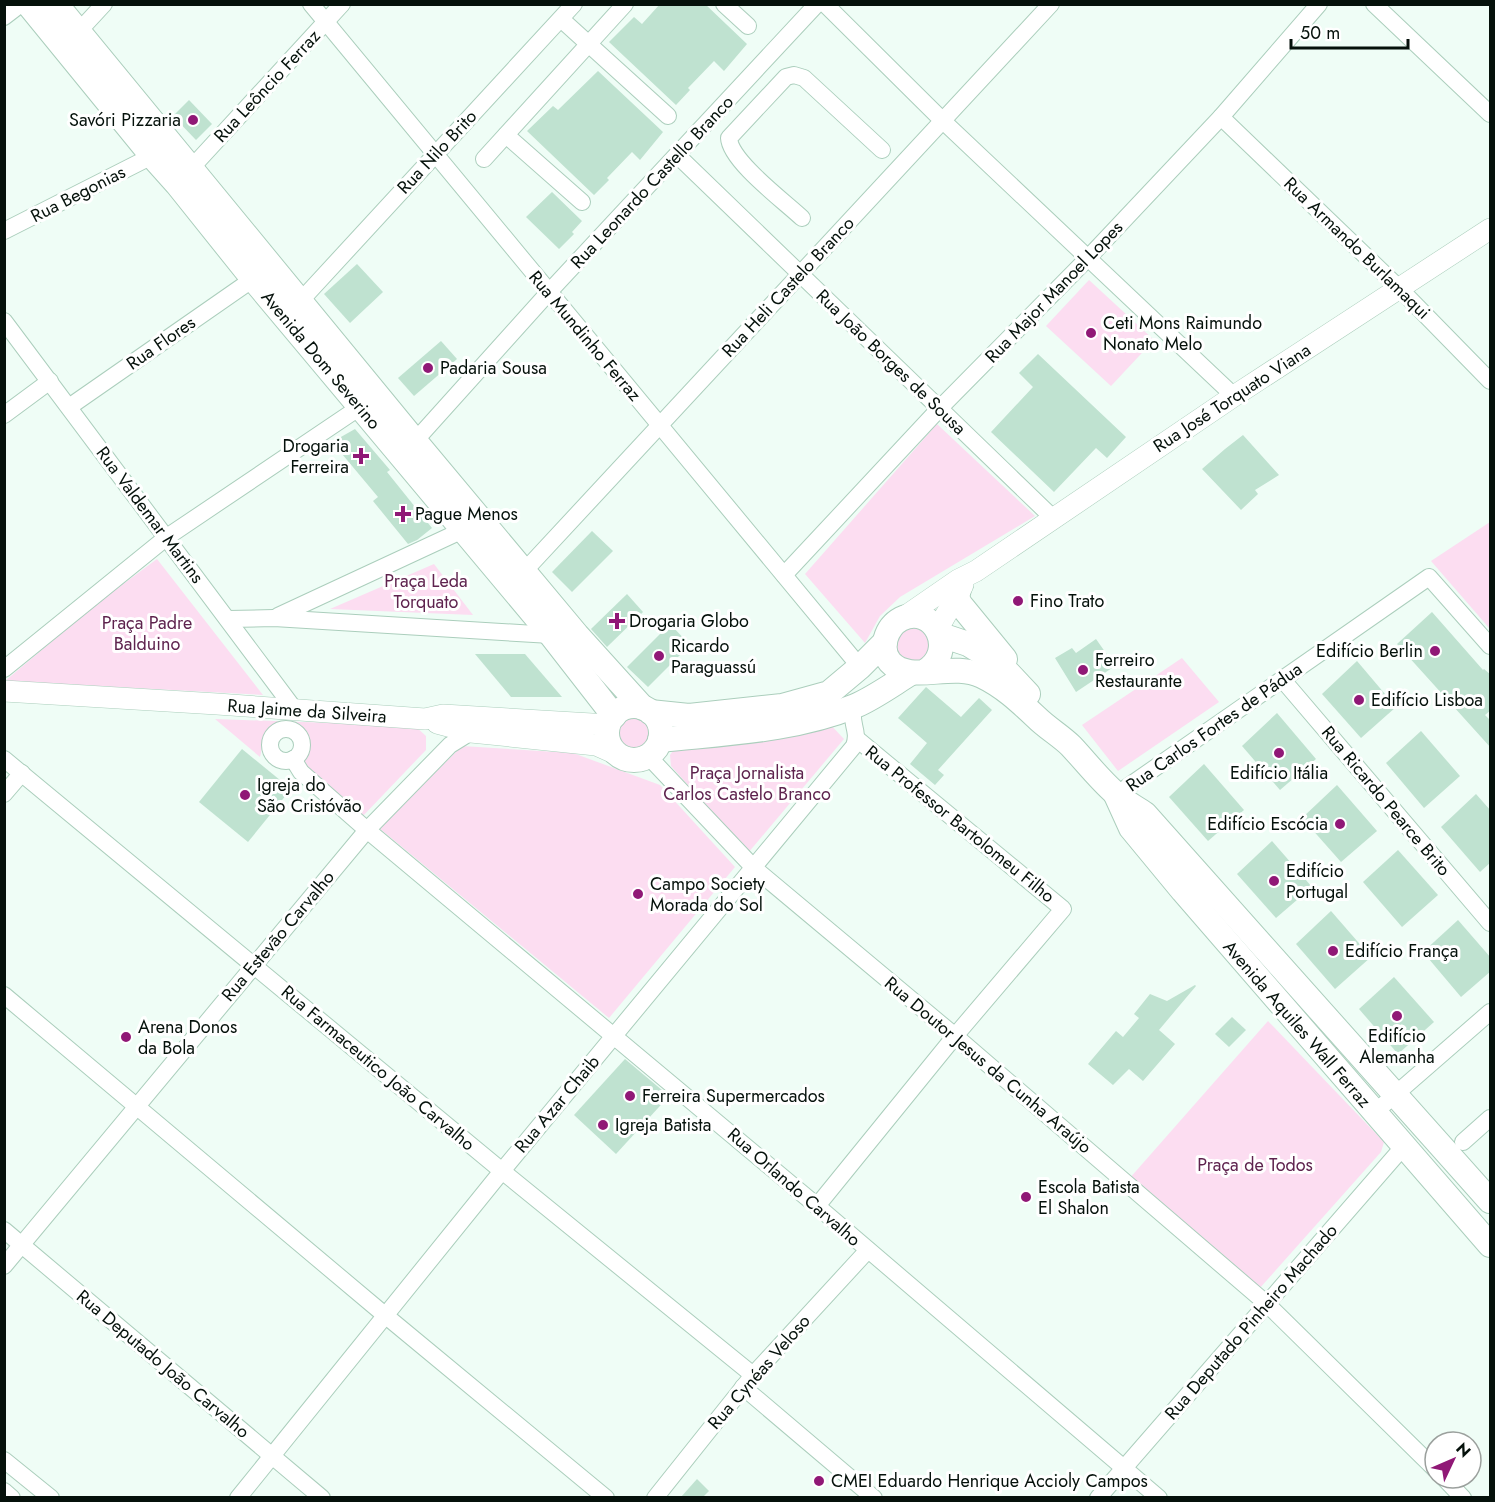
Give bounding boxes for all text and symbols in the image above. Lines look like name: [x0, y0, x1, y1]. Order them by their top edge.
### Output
scale bar: [1291, 12, 1408, 50]
text: 50 m: [1300, 20, 1340, 46]
street label: Rua Leôncio Ferraz: [208, 23, 327, 148]
street label: Rua Leonardo Castello Branco: [565, 89, 740, 274]
street label: Rua Nilo Brito: [391, 104, 483, 200]
place label: Savóri Pizzaria: [69, 107, 181, 133]
marker: Savóri Pizzaria: [186, 113, 200, 127]
street label: Rua Begonias: [26, 159, 130, 229]
street label: Rua Armando Burlamaqui: [1278, 171, 1436, 325]
street label: Rua Heli Castelo Branco: [716, 211, 860, 363]
street label: Rua Major Manoel Lopes: [979, 215, 1129, 369]
street label: Rua Mundinho Ferraz: [523, 265, 648, 407]
street label: Rua João Borges de Sousa: [810, 283, 972, 441]
street label: Avenida Dom Severino: [255, 285, 387, 435]
street label: Rua Flores: [121, 310, 201, 376]
place label: Ceti Mons Raimundo Nonato Melo: [1103, 310, 1262, 357]
marker: Ceti Mons Raimundo Nonato Melo: [1084, 326, 1098, 340]
street label: Rua José Torquato Viana: [1148, 337, 1316, 459]
place label: Padaria Sousa: [440, 355, 547, 381]
marker: Padaria Sousa: [421, 361, 435, 375]
place label: Drogaria Ferreira: [283, 433, 349, 480]
street label: Rua Valdemar Martins: [90, 441, 210, 589]
marker: Drogaria Ferreira: [354, 449, 368, 463]
place label: Pague Menos: [415, 501, 518, 527]
marker: Pague Menos: [396, 507, 410, 521]
park label: Praça Leda Torquato: [384, 568, 468, 615]
place label: Fino Trato: [1030, 588, 1104, 614]
marker: Fino Trato: [1011, 594, 1025, 608]
place label: Drogaria Globo: [629, 608, 749, 634]
park label: Praça Padre Balduino: [102, 610, 192, 657]
marker: Drogaria Globo: [610, 614, 624, 628]
place label: Ricardo Paraguassú: [671, 633, 756, 680]
place label: Edifício Berlin: [1316, 638, 1423, 664]
marker: Edifício Berlin: [1428, 644, 1442, 658]
place label: Ferreiro Restaurante: [1095, 647, 1182, 694]
marker: Ricardo Paraguassú: [652, 649, 666, 663]
street label: Rua Carlos Fortes de Pádua: [1121, 656, 1307, 798]
marker: Ferreiro Restaurante: [1076, 663, 1090, 677]
place label: Edifício Lisboa: [1371, 687, 1483, 713]
street label: Rua Jaime da Silveira: [227, 692, 387, 730]
marker: Edifício Lisboa: [1352, 693, 1366, 707]
street label: Rua Ricardo Pearce Brito: [1315, 720, 1457, 882]
street label: Rua Professor Bartolomeu Filho: [860, 739, 1061, 909]
marker: Edifício Itália: [1272, 746, 1286, 760]
park label: Praça Jornalista Carlos Castelo Branco: [663, 760, 831, 807]
place label: Edifício Itália: [1230, 760, 1328, 786]
place label: Igreja do São Cristóvão: [257, 772, 362, 819]
marker: Igreja do São Cristóvão: [238, 788, 252, 802]
place label: Edifício Escócia: [1207, 811, 1328, 837]
marker: Edifício Escócia: [1333, 817, 1347, 831]
place label: Edifício Portugal: [1286, 858, 1348, 905]
street label: Rua Estevão Carvalho: [215, 865, 341, 1007]
place label: Campo Society Morada do Sol: [650, 871, 765, 918]
marker: Edifício Portugal: [1267, 874, 1281, 888]
marker: Campo Society Morada do Sol: [631, 887, 645, 901]
street label: Avenida Aquiles Wall Ferraz: [1217, 935, 1377, 1114]
place label: Edifício França: [1345, 938, 1458, 964]
marker: Edifício França: [1326, 944, 1340, 958]
street label: Rua Doutor Jesus da Cunha Araújo: [879, 970, 1097, 1160]
street label: Rua Farmaceutico João Carvalho: [276, 979, 481, 1157]
marker: Edifício Alemanha: [1390, 1009, 1404, 1023]
place label: Arena Donos da Bola: [138, 1014, 237, 1061]
place label: Edifício Alemanha: [1359, 1023, 1435, 1070]
marker: Arena Donos da Bola: [119, 1030, 133, 1044]
street label: Rua Azar Chaib: [508, 1050, 606, 1158]
place label: Ferreira Supermercados: [642, 1083, 825, 1109]
marker: Ferreira Supermercados: [623, 1089, 637, 1103]
place label: Igreja Batista: [615, 1112, 711, 1138]
marker: Igreja Batista: [596, 1118, 610, 1132]
street label: Rua Orlando Carvalho: [722, 1122, 867, 1252]
park label: Praça de Todos: [1197, 1152, 1313, 1178]
place label: Escola Batista El Shalon: [1038, 1174, 1140, 1221]
marker: Escola Batista El Shalon: [1019, 1190, 1033, 1204]
street label: Rua Deputado Pinheiro Machado: [1159, 1218, 1344, 1426]
street label: Rua Deputado João Carvalho: [71, 1284, 255, 1444]
street label: Rua Cynéas Veloso: [702, 1309, 816, 1435]
north arrow: [1423, 1430, 1483, 1490]
text: N: [1451, 1437, 1476, 1462]
place label: CMEI Eduardo Henrique Accioly Campos: [831, 1468, 1148, 1494]
marker: CMEI Eduardo Henrique Accioly Campos: [812, 1474, 826, 1488]

